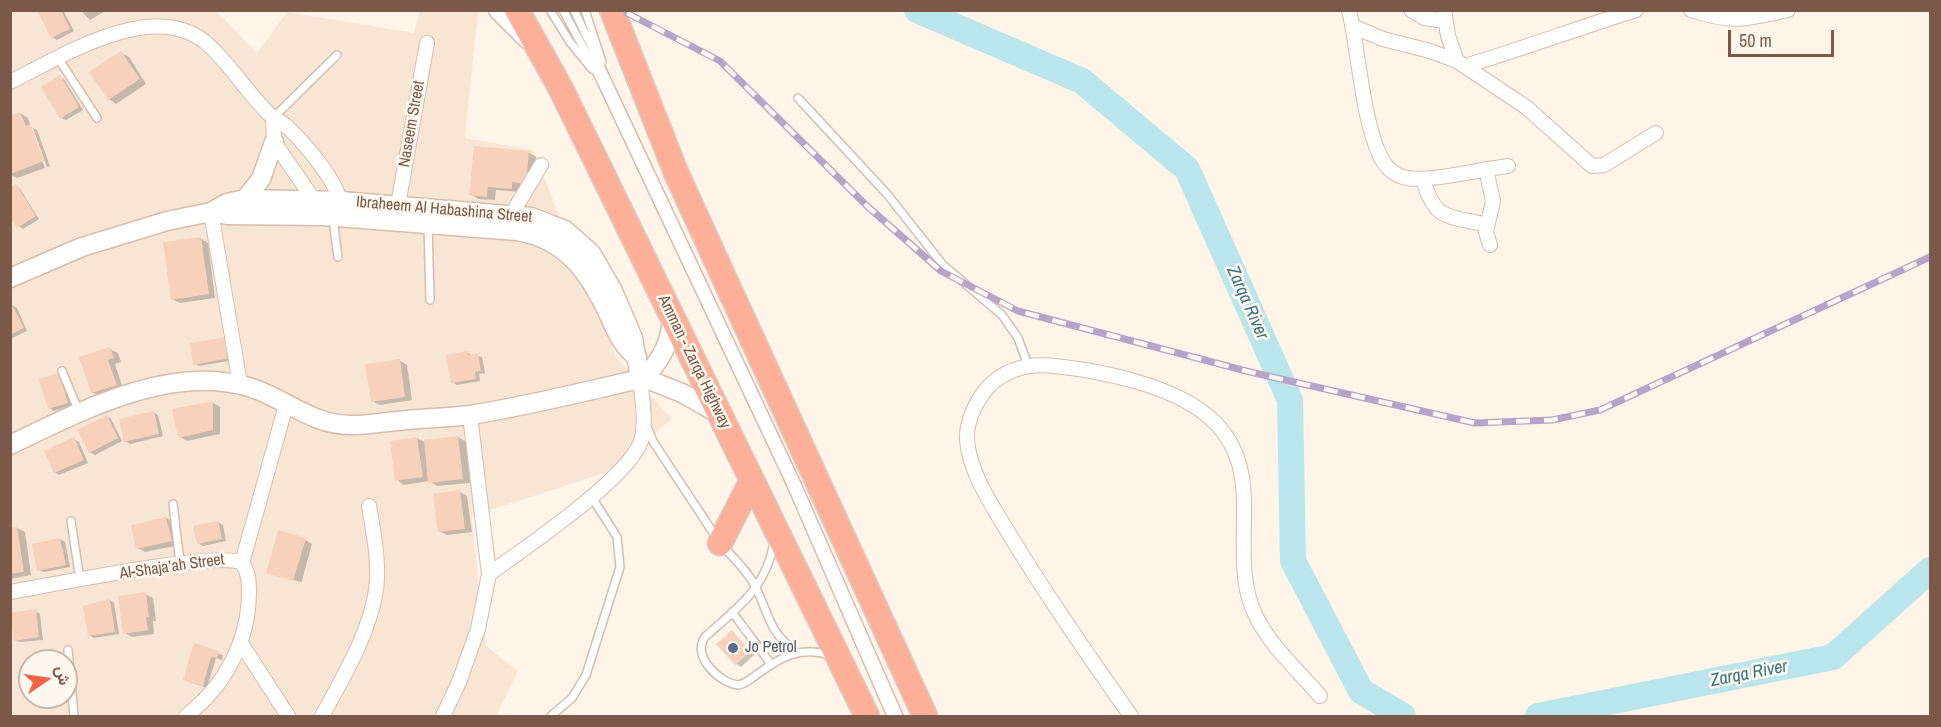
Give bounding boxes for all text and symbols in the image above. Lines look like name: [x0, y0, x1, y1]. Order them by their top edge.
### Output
scale bar: [1731, 18, 1838, 56]
text: 50 m: [1739, 28, 1772, 53]
street label: Naseem Street: [395, 79, 429, 169]
street label: Ibraheem Al Habashina Street: [355, 193, 533, 227]
water label: Zarqa River: [1221, 263, 1273, 343]
street label: Amman - Zarqa Highway: [653, 292, 735, 432]
street label: Al-Shaja’ah Street: [118, 550, 226, 584]
place label: Jo Petrol: [745, 638, 797, 658]
marker: Jo Petrol: [726, 641, 740, 655]
north arrow: [18, 649, 78, 709]
water label: Zarqa River: [1709, 656, 1789, 692]
text: ش: [51, 664, 76, 687]

